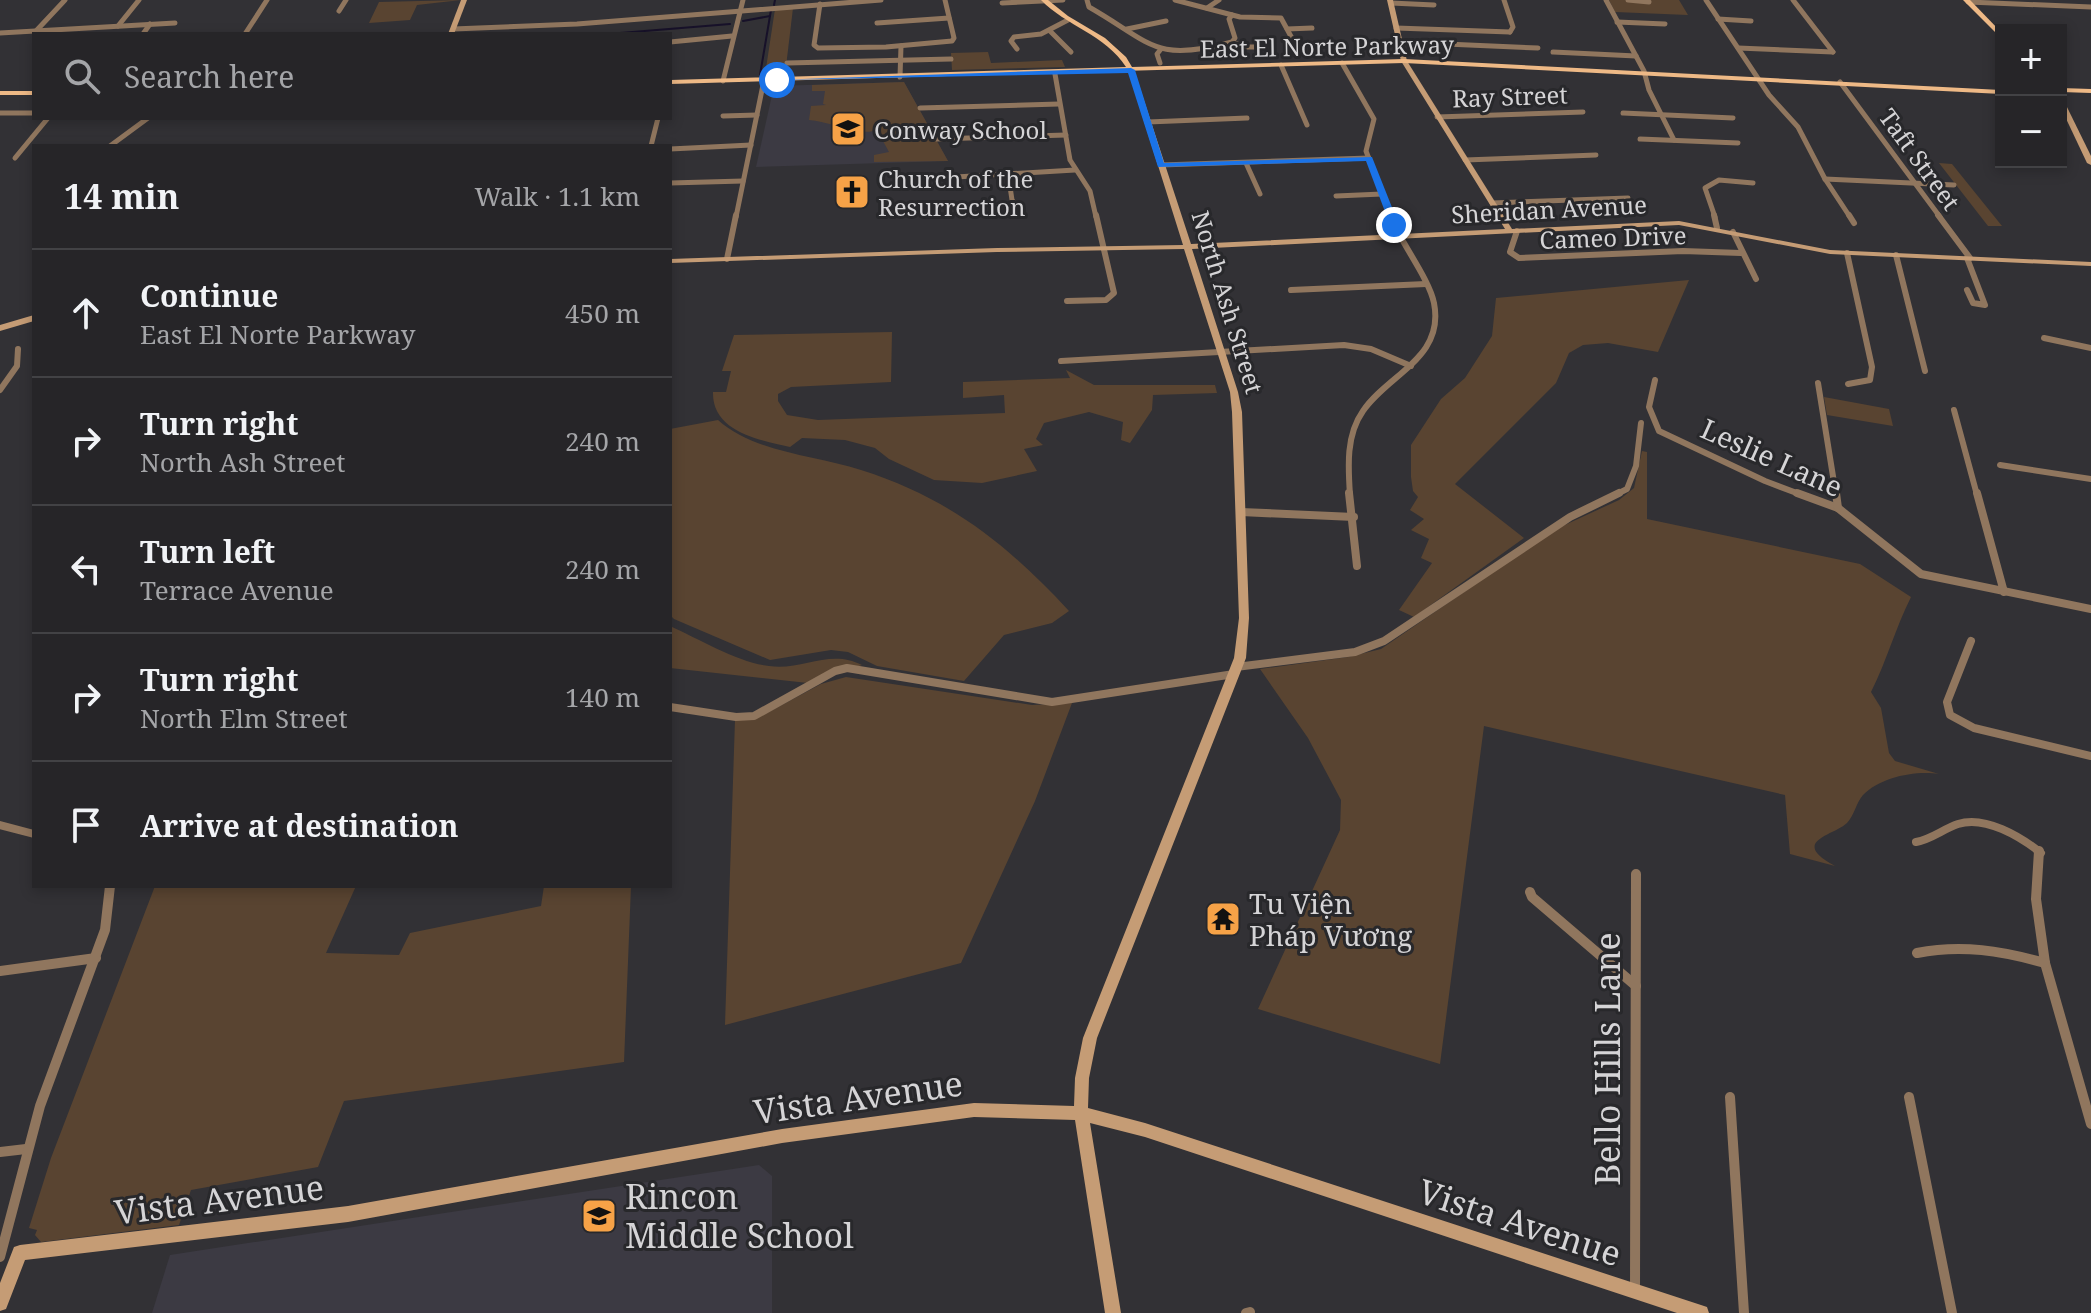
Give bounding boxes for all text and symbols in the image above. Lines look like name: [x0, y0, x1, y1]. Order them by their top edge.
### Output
map controls: [1995, 24, 2067, 168]
button: +: [1995, 24, 2067, 96]
street label: East El Norte Parkway: [1200, 27, 1455, 65]
search box: [32, 32, 672, 120]
icon: search: [60, 54, 104, 98]
text: Search here: [124, 56, 294, 97]
route start: [759, 62, 795, 98]
street label: Ray Street: [1452, 77, 1568, 115]
button: −: [1995, 96, 2067, 168]
street label: Taft Street: [1872, 102, 1968, 216]
school or university icon: Conway School: [829, 110, 867, 148]
place label: Conway School: [874, 113, 1047, 146]
place label: Church of the Resurrection: [878, 162, 1033, 223]
text: 14 min: [64, 173, 179, 219]
church icon: Church of the Resurrection: [833, 173, 871, 211]
text: Walk · 1.1 km: [475, 178, 640, 214]
street label: Sheridan Avenue: [1450, 187, 1648, 231]
street label: North Ash Street: [1185, 207, 1271, 397]
route end: [1376, 207, 1412, 243]
street label: Cameo Drive: [1539, 218, 1687, 256]
text: Continue: [140, 275, 278, 316]
icon: ahead: [64, 291, 108, 335]
text: 450 m: [565, 295, 640, 331]
text: East El Norte Parkway: [140, 316, 415, 352]
text: Turn right: [140, 403, 298, 444]
street label: Leslie Lane: [1695, 409, 1849, 505]
icon: right: [64, 419, 108, 463]
text: 240 m: [565, 423, 640, 459]
text: North Ash Street: [140, 444, 345, 480]
text: Turn left: [140, 531, 275, 572]
icon: left: [64, 547, 108, 591]
text: 240 m: [565, 551, 640, 587]
text: Terrace Avenue: [140, 572, 334, 608]
text: Turn right: [140, 659, 298, 700]
icon: right: [64, 675, 108, 719]
text: 140 m: [565, 679, 640, 715]
text: North Elm Street: [140, 700, 348, 736]
icon: arrive: [64, 803, 108, 847]
text: Arrive at destination: [140, 805, 459, 846]
place label: Tu Viện Pháp Vương: [1249, 884, 1412, 954]
temple icon: Tu Viện Pháp Vương: [1204, 900, 1242, 938]
street label: Bello Hills Lane: [1584, 932, 1630, 1186]
street label: Vista Avenue: [751, 1060, 965, 1134]
street label: Vista Avenue: [112, 1163, 326, 1235]
street label: Vista Avenue: [1413, 1168, 1627, 1276]
place label: Rincon Middle School: [625, 1173, 854, 1258]
school or university icon: Rincon Middle School: [580, 1197, 618, 1235]

